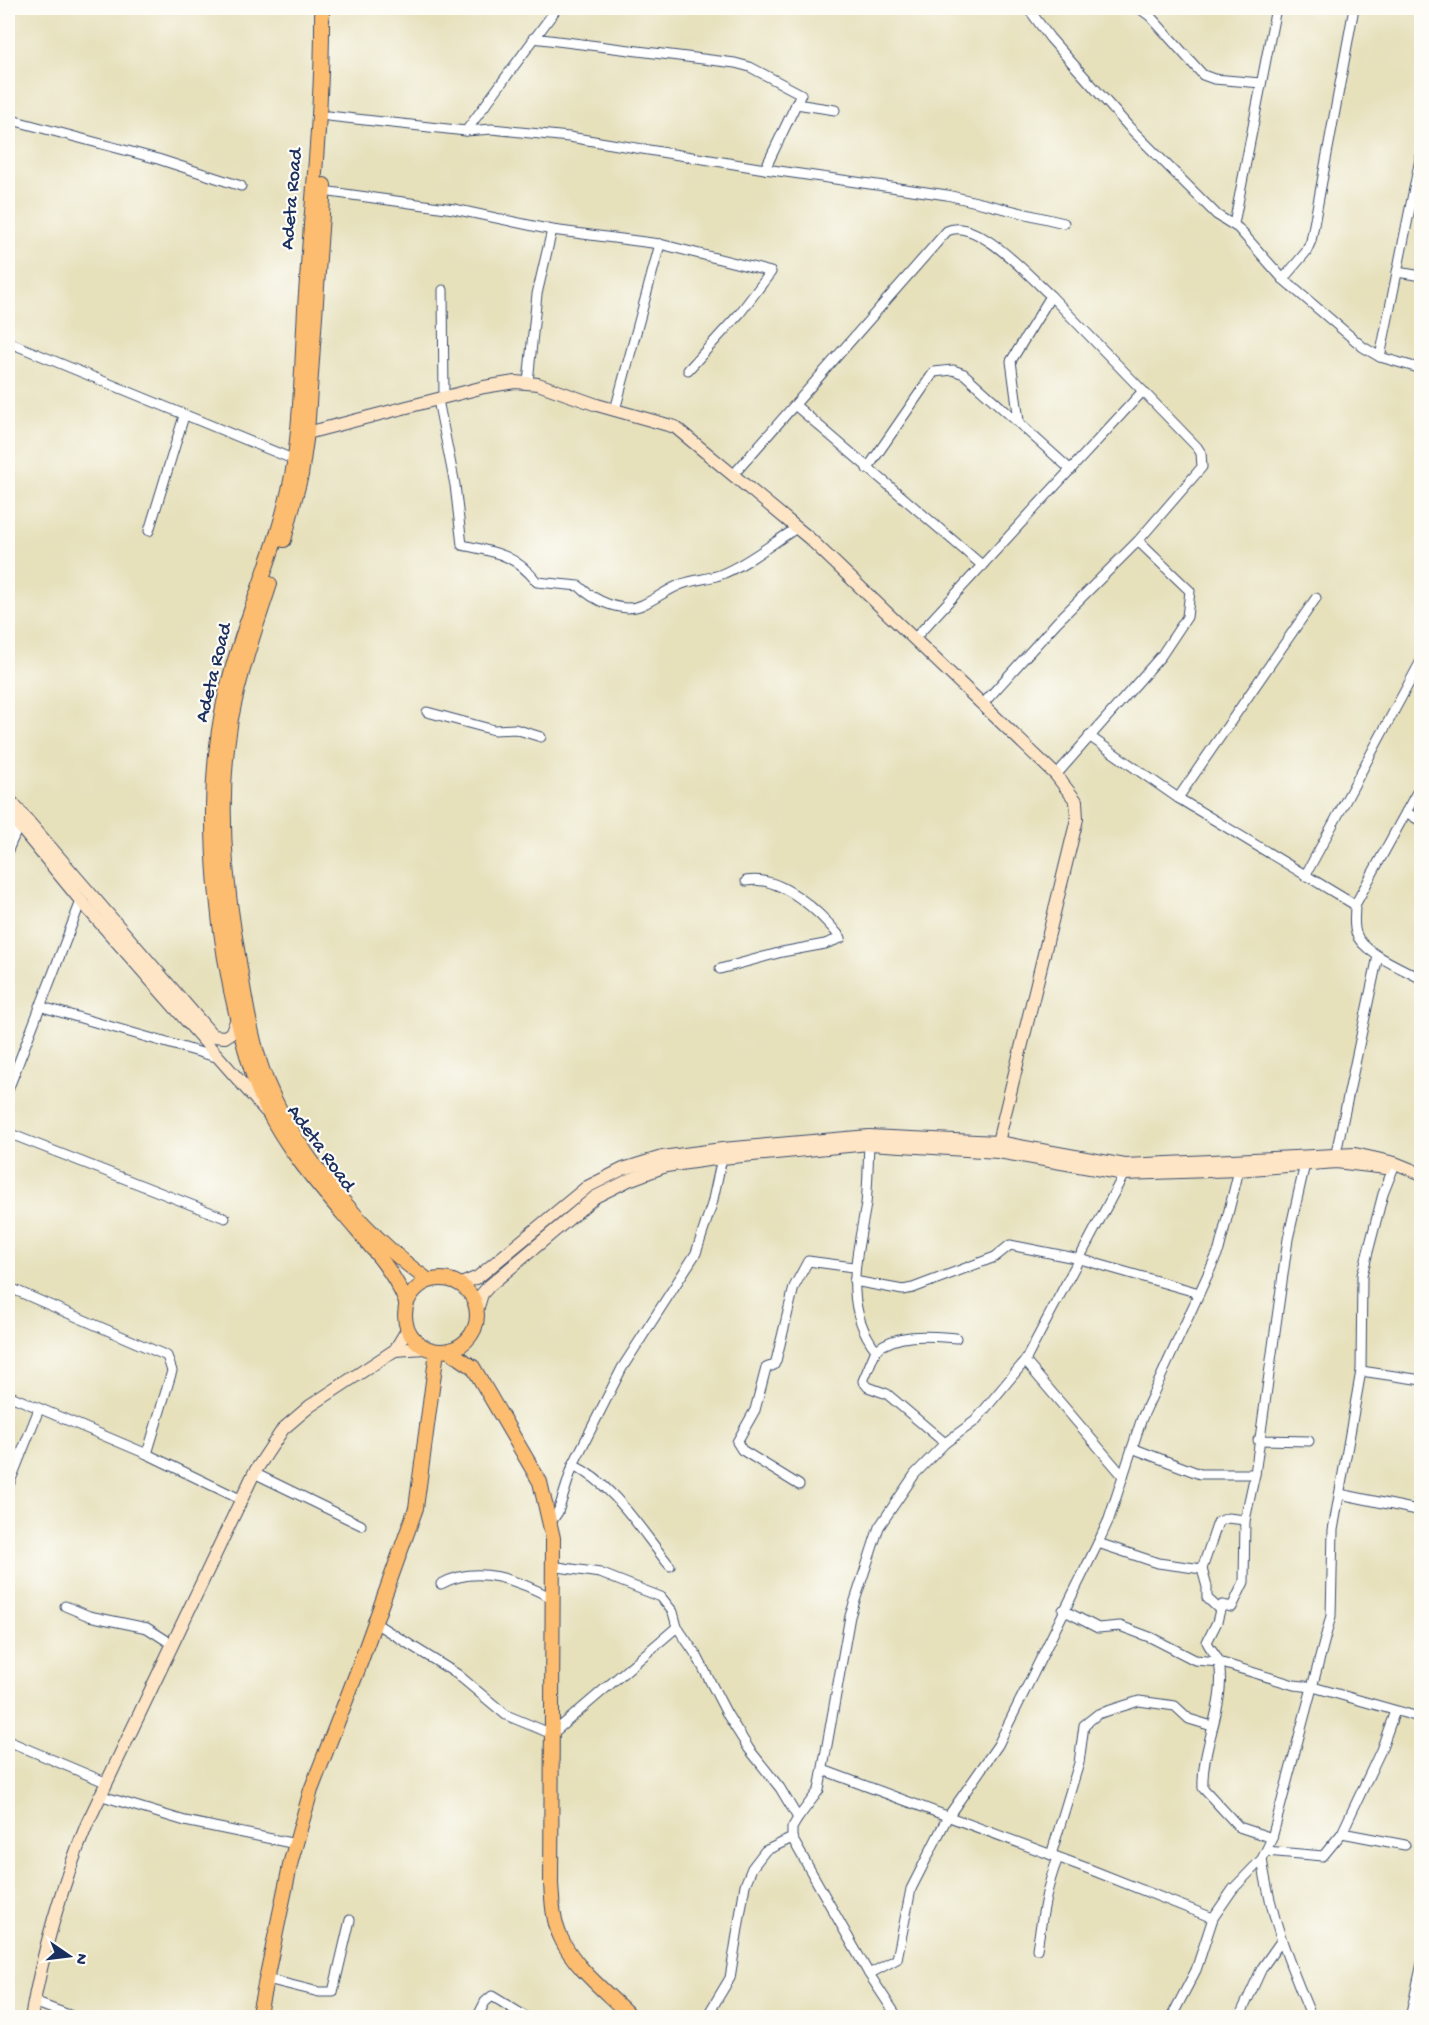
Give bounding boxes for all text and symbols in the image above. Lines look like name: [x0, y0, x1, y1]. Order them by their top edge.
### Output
street label: Adeta Road: [277, 145, 309, 251]
street label: Adeta Road: [192, 619, 239, 725]
street label: Adeta Road: [281, 1101, 360, 1199]
north arrow: [39, 1926, 99, 1986]
text: N: [70, 1951, 91, 1967]

